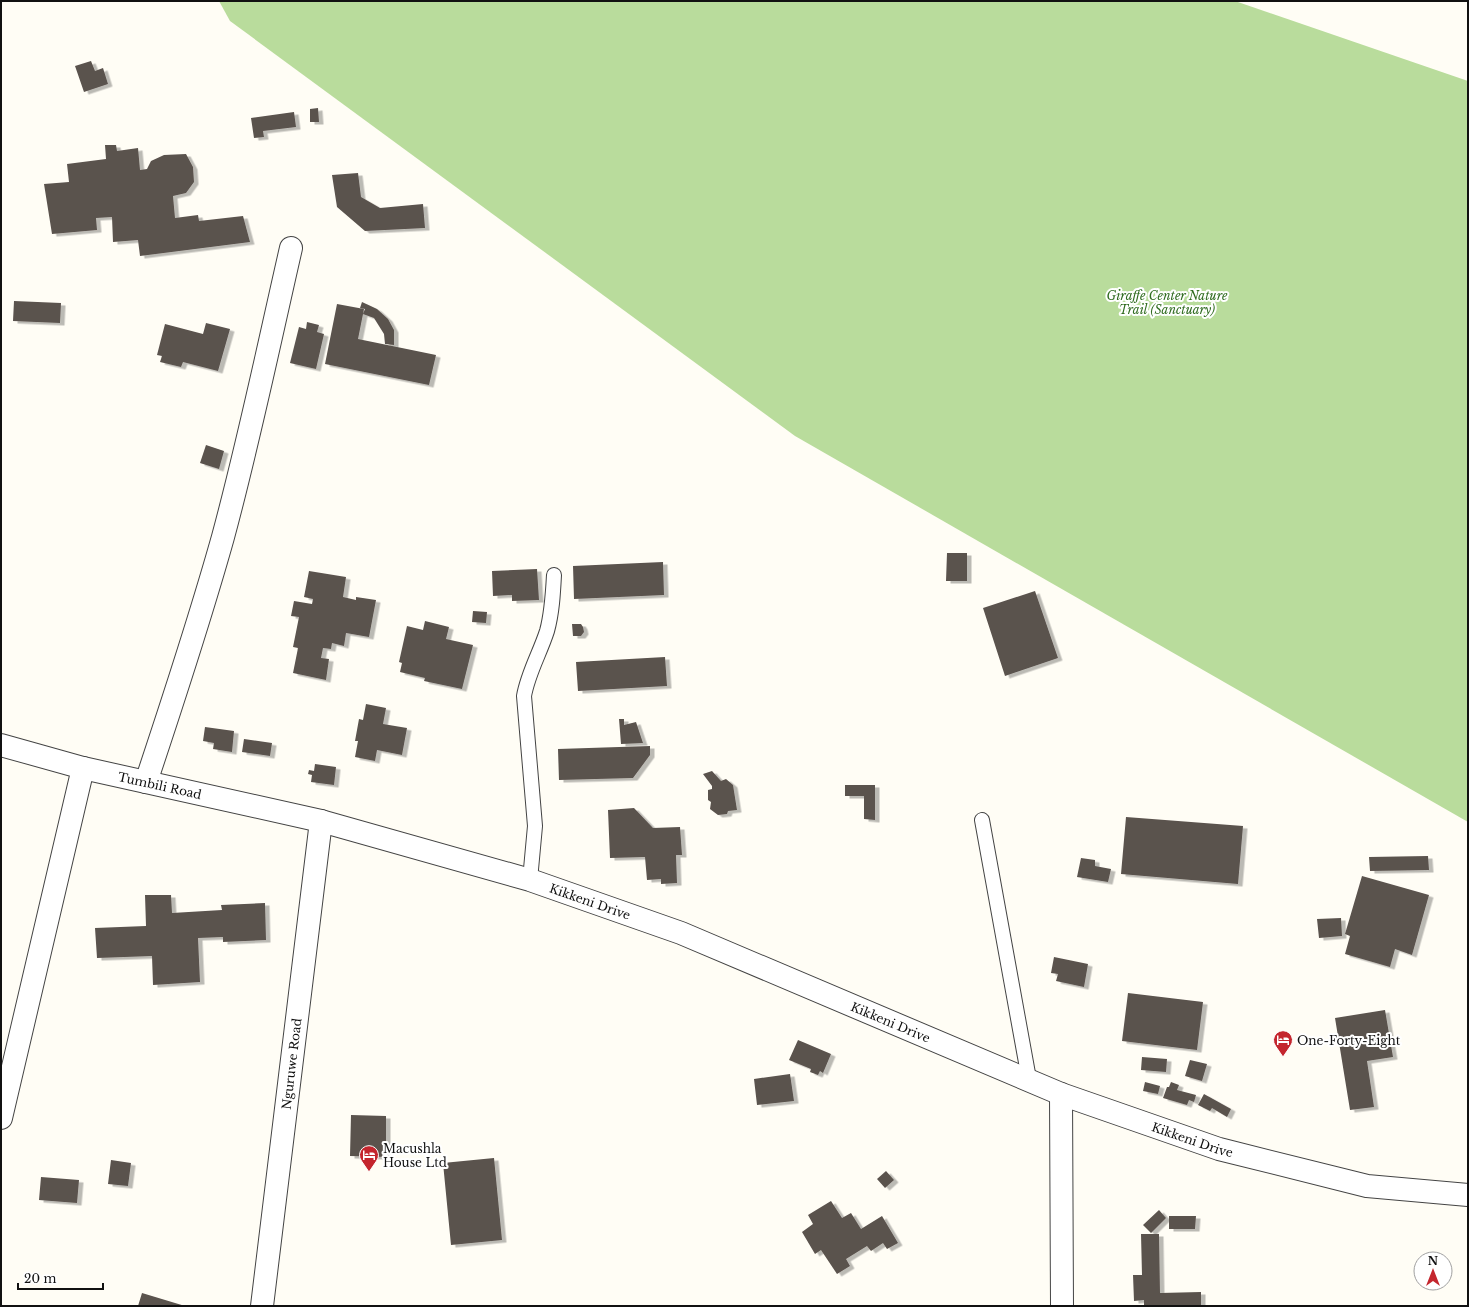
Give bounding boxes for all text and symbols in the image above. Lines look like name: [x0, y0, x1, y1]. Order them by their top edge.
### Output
park label: Giraffe Center Nature Trail (Sanctuary): [1107, 288, 1228, 317]
street label: Tumbili Road: [117, 769, 203, 802]
street label: Kikkeni Drive: [548, 880, 633, 922]
street label: Kikkeni Drive: [849, 998, 933, 1045]
street label: Nguruwe Road: [278, 1017, 304, 1110]
hotel icon: One-Forty-Eight: [1272, 1029, 1294, 1057]
place label: One-Forty-Eight: [1297, 1033, 1401, 1048]
street label: Kikkeni Drive: [1150, 1119, 1235, 1160]
place label: Macushla House Ltd: [383, 1141, 447, 1170]
hotel icon: Macushla House Ltd: [358, 1144, 380, 1172]
north arrow: [1413, 1251, 1453, 1291]
text: N: [1428, 1254, 1439, 1268]
scale bar: [18, 1265, 103, 1291]
text: 20 m: [24, 1271, 56, 1286]

